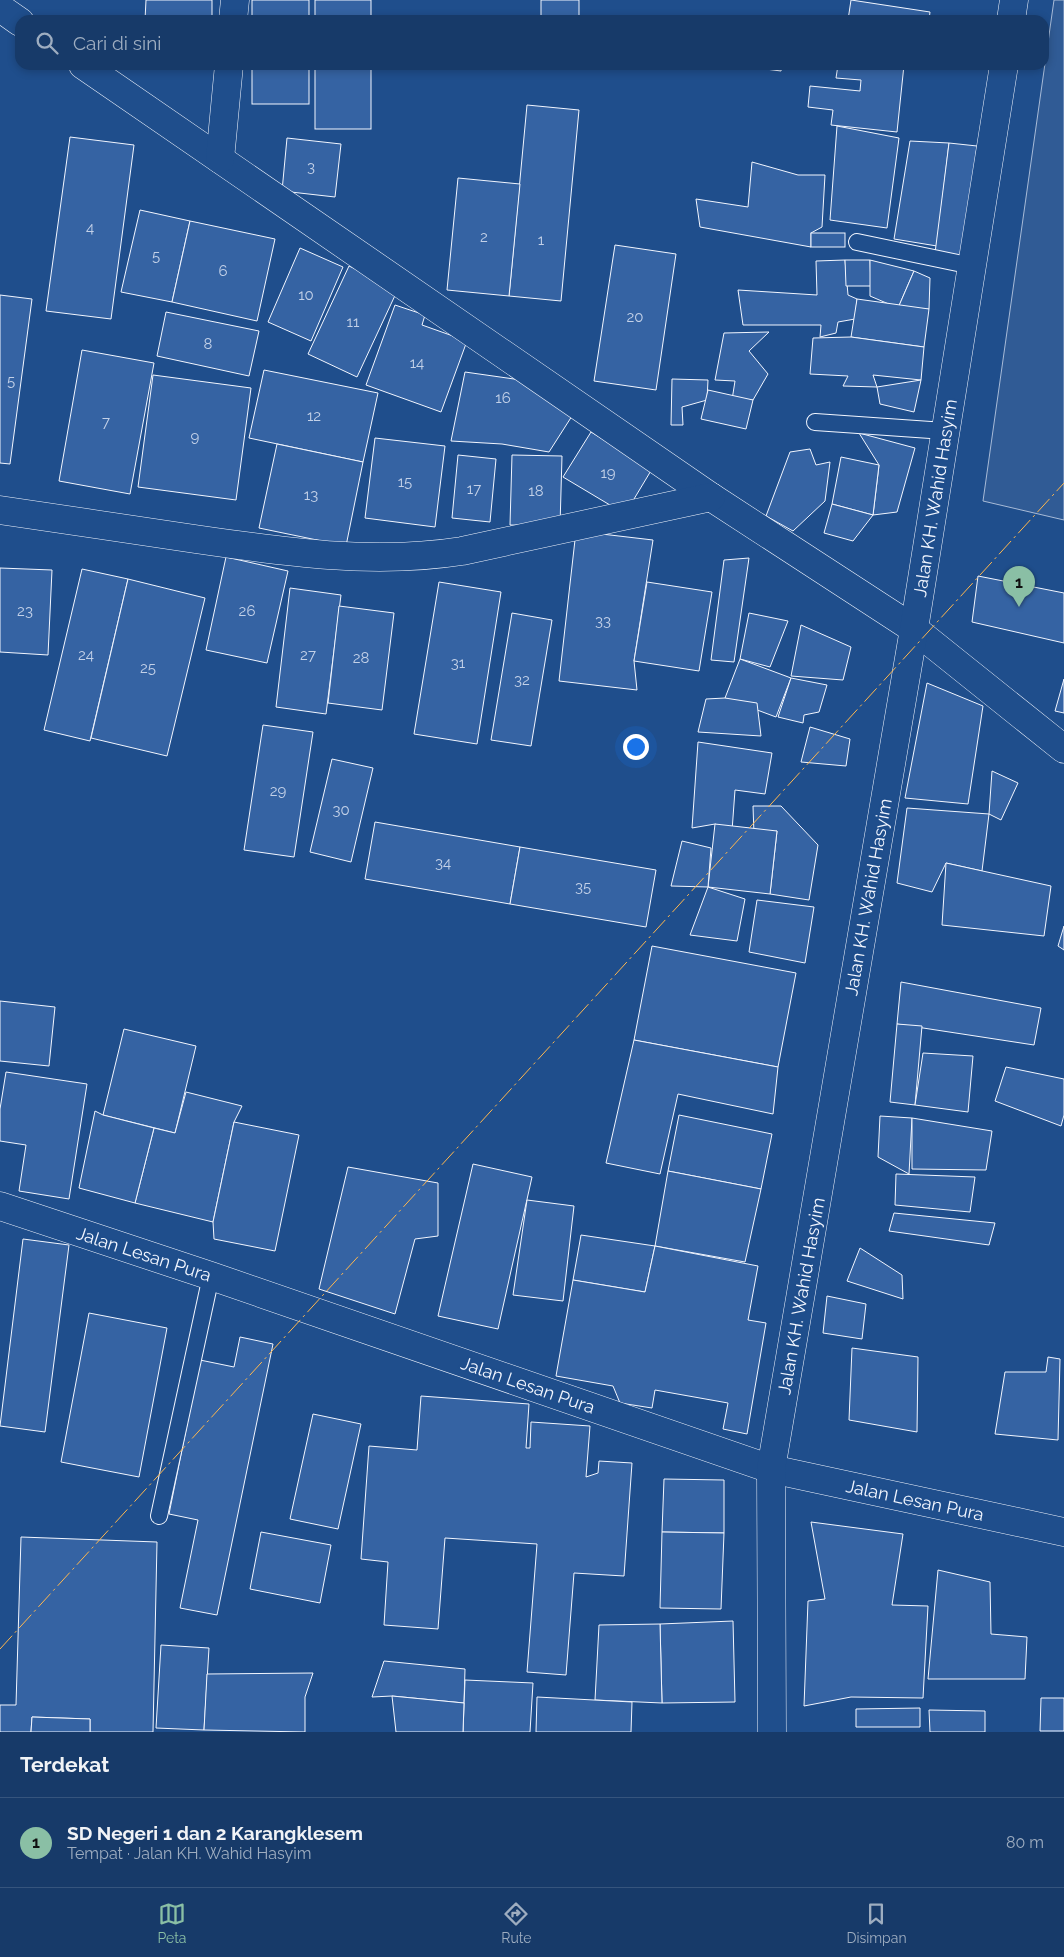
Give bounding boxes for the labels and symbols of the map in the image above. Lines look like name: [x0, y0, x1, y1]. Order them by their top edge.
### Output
house number: 3: [307, 158, 315, 176]
house number: 4: [86, 219, 94, 237]
house number: 2: [480, 228, 488, 246]
house number: 1: [538, 231, 545, 249]
house number: 5: [152, 247, 160, 265]
house number: 6: [218, 262, 228, 280]
house number: 10: [298, 286, 314, 304]
house number: 20: [627, 308, 644, 326]
house number: 11: [347, 313, 360, 331]
house number: 8: [204, 335, 213, 353]
house number: 14: [410, 354, 424, 372]
house number: 5: [7, 372, 15, 390]
house number: 16: [495, 389, 511, 407]
street label: Jalan KH. Wahid Hasyim: [909, 398, 961, 598]
house number: 12: [307, 407, 321, 425]
house number: 7: [102, 413, 110, 431]
house number: 9: [191, 428, 200, 446]
house number: 19: [600, 464, 616, 482]
house number: 15: [398, 473, 412, 491]
house number: 17: [467, 480, 481, 498]
house number: 18: [528, 482, 544, 500]
house number: 13: [304, 486, 318, 504]
pin: 1: [1003, 566, 1035, 607]
house number: 23: [17, 602, 33, 620]
house number: 26: [239, 602, 255, 620]
house number: 33: [595, 612, 611, 630]
house number: 24: [78, 646, 94, 664]
house number: 27: [300, 646, 316, 664]
house number: 28: [353, 649, 369, 667]
house number: 31: [451, 654, 466, 672]
house number: 25: [140, 659, 156, 677]
house number: 32: [514, 671, 530, 689]
your location: [623, 734, 649, 760]
house number: 29: [270, 782, 287, 800]
street label: Jalan KH. Wahid Hasyim: [840, 797, 896, 997]
house number: 30: [332, 801, 350, 819]
house number: 34: [435, 854, 451, 872]
house number: 35: [575, 878, 591, 896]
street label: Jalan KH. Wahid Hasyim: [773, 1196, 829, 1396]
street label: Jalan Lesan Pura: [74, 1222, 214, 1286]
street label: Jalan Lesan Pura: [458, 1352, 598, 1418]
street label: Jalan Lesan Pura: [844, 1475, 986, 1525]

